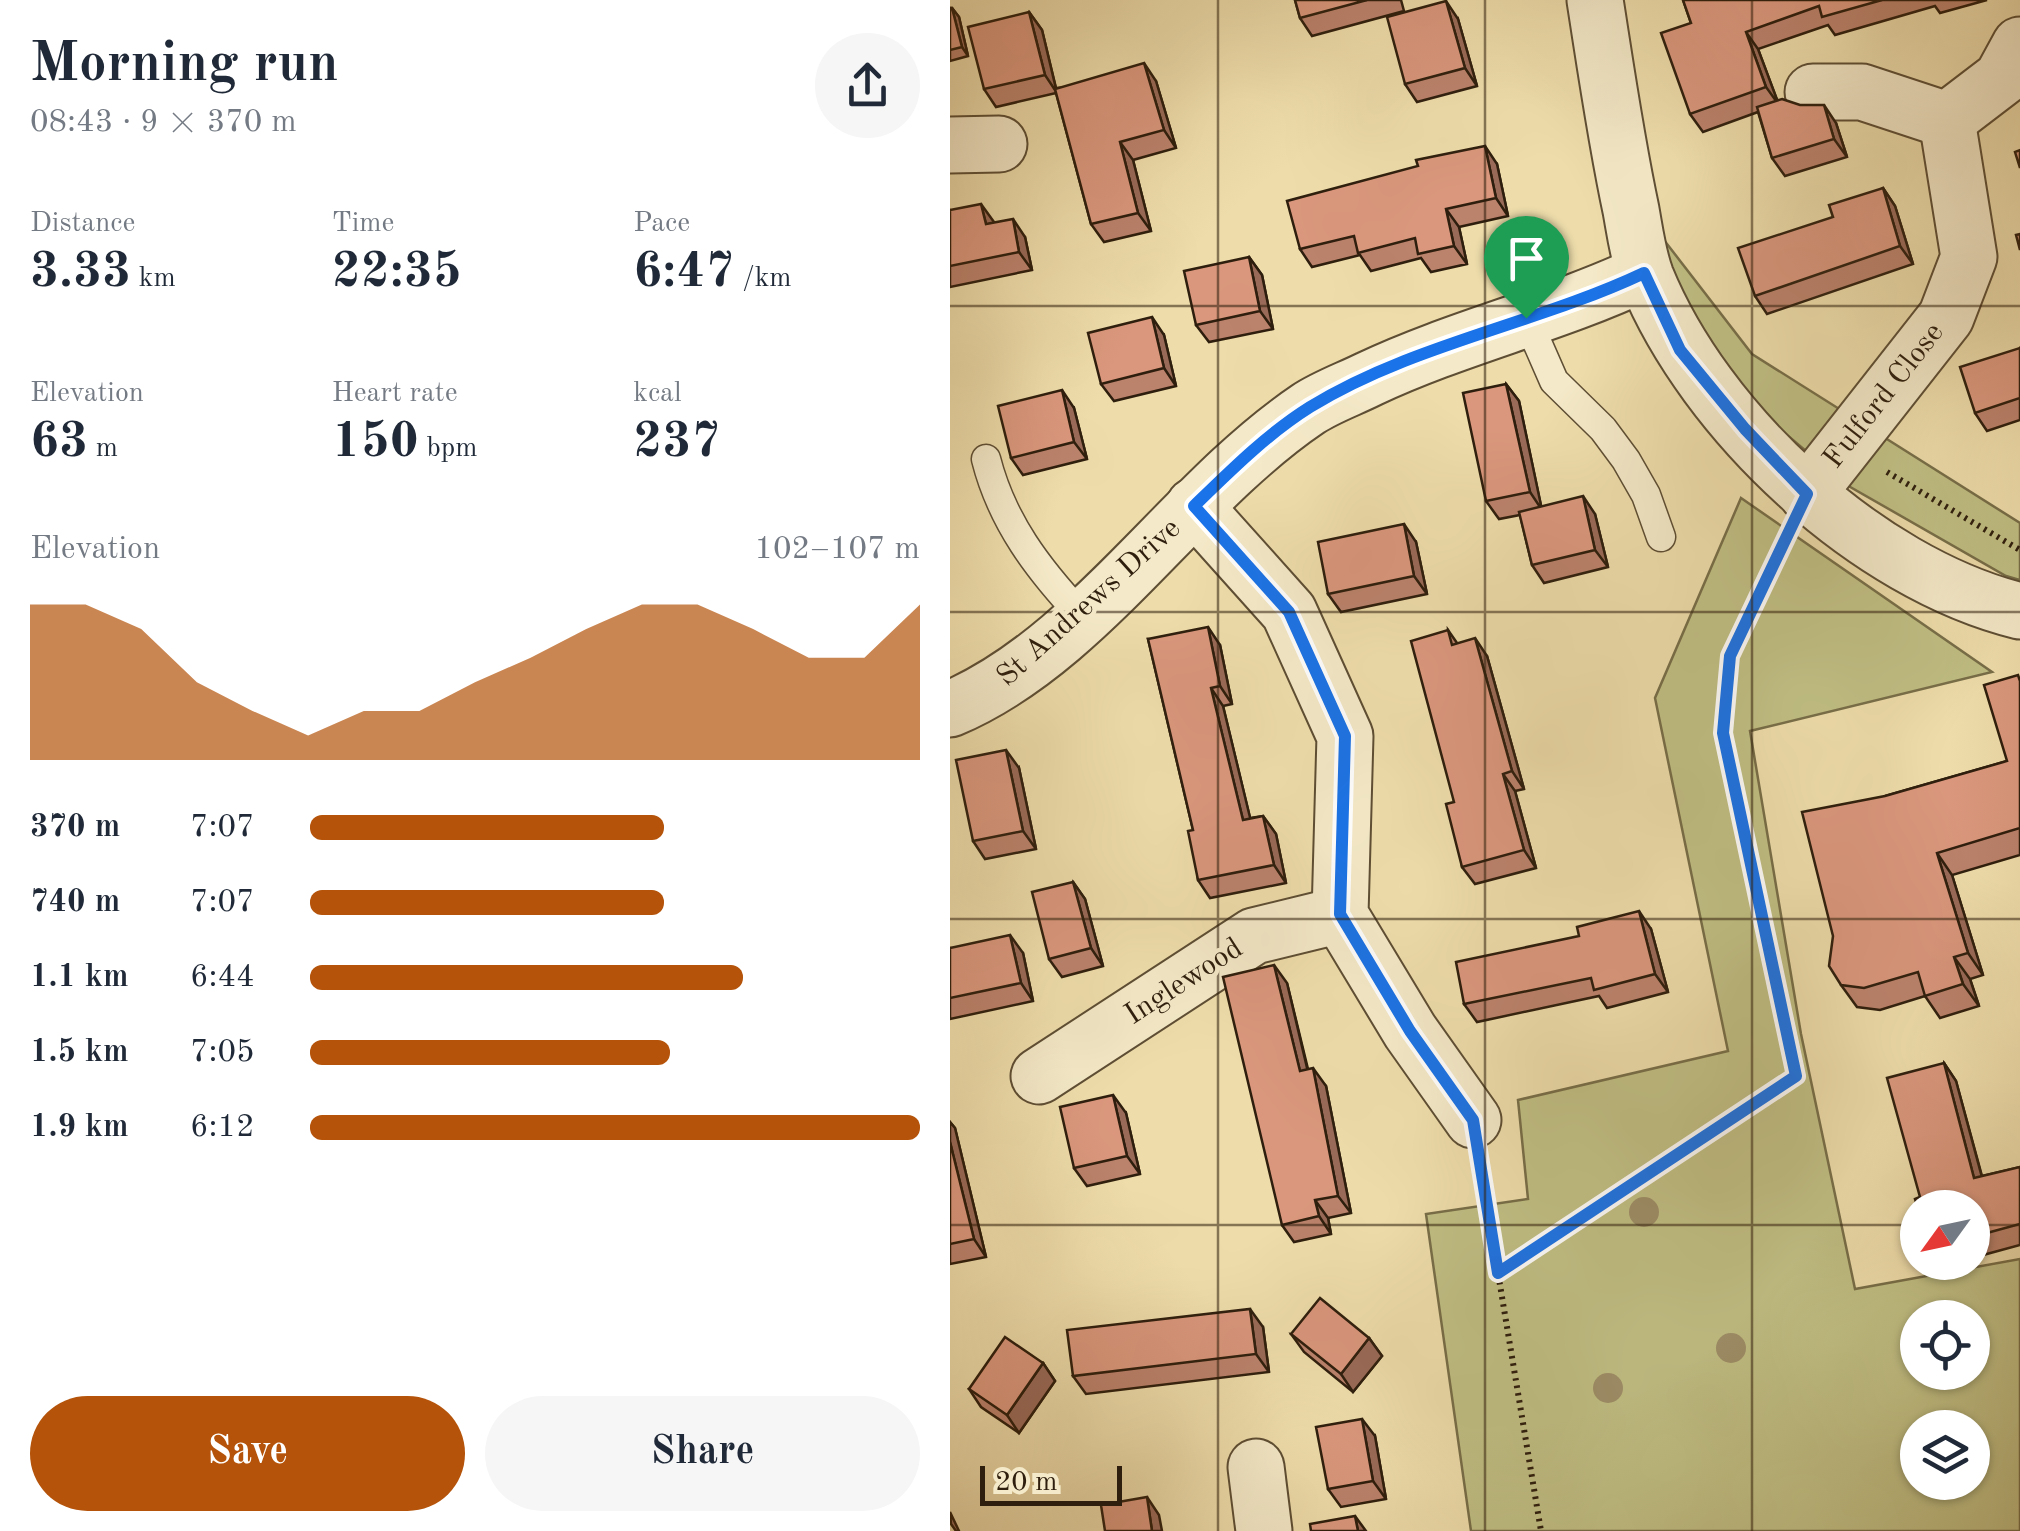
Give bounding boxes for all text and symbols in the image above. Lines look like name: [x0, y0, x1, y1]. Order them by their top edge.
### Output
button: share: [815, 33, 920, 138]
text: Morning run: [30, 38, 339, 93]
text: 08:43 · 9 × 370 m: [30, 107, 297, 139]
text: Distance: [30, 210, 135, 238]
text: Time: [332, 210, 394, 238]
text: Pace: [633, 210, 690, 238]
pin: [1484, 216, 1569, 319]
icon: arrive: [1499, 231, 1554, 286]
text: 3.33: [30, 248, 131, 298]
text: 22:35: [332, 248, 462, 298]
text: 6:47: [633, 248, 734, 298]
text: km: [131, 265, 176, 293]
text: /km: [734, 265, 792, 293]
street label: Fulford Close: [1818, 318, 1950, 474]
text: Elevation: [30, 380, 144, 408]
text: Heart rate: [332, 380, 458, 408]
text: kcal: [633, 380, 682, 408]
text: 63: [30, 418, 88, 468]
text: 150: [332, 418, 419, 468]
text: 237: [633, 418, 720, 468]
text: m: [88, 435, 118, 463]
text: bpm: [419, 435, 478, 463]
street label: St Andrews Drive: [992, 513, 1186, 693]
text: Elevation: [30, 534, 160, 566]
text: 102–107 m: [754, 534, 920, 566]
text: 370 m: [30, 812, 120, 844]
text: 7:07: [190, 812, 255, 844]
text: 740 m: [30, 887, 120, 919]
text: 7:07: [190, 887, 255, 919]
street label: Inglewood: [1120, 933, 1248, 1031]
text: 1.1 km: [30, 962, 129, 994]
text: 6:44: [190, 962, 255, 994]
text: 1.5 km: [30, 1037, 129, 1069]
text: 7:05: [190, 1037, 255, 1069]
text: 1.9 km: [30, 1112, 129, 1144]
text: 6:12: [190, 1112, 255, 1144]
north arrow: [1900, 1190, 1990, 1280]
map controls: [1900, 1190, 1990, 1500]
button: locate: [1900, 1300, 1990, 1390]
button: Save: [30, 1396, 465, 1511]
button: Share: [485, 1396, 920, 1511]
button: layers: [1900, 1410, 1990, 1500]
scale bar: [980, 1461, 1122, 1506]
text: 20 m: [995, 1469, 1058, 1497]

